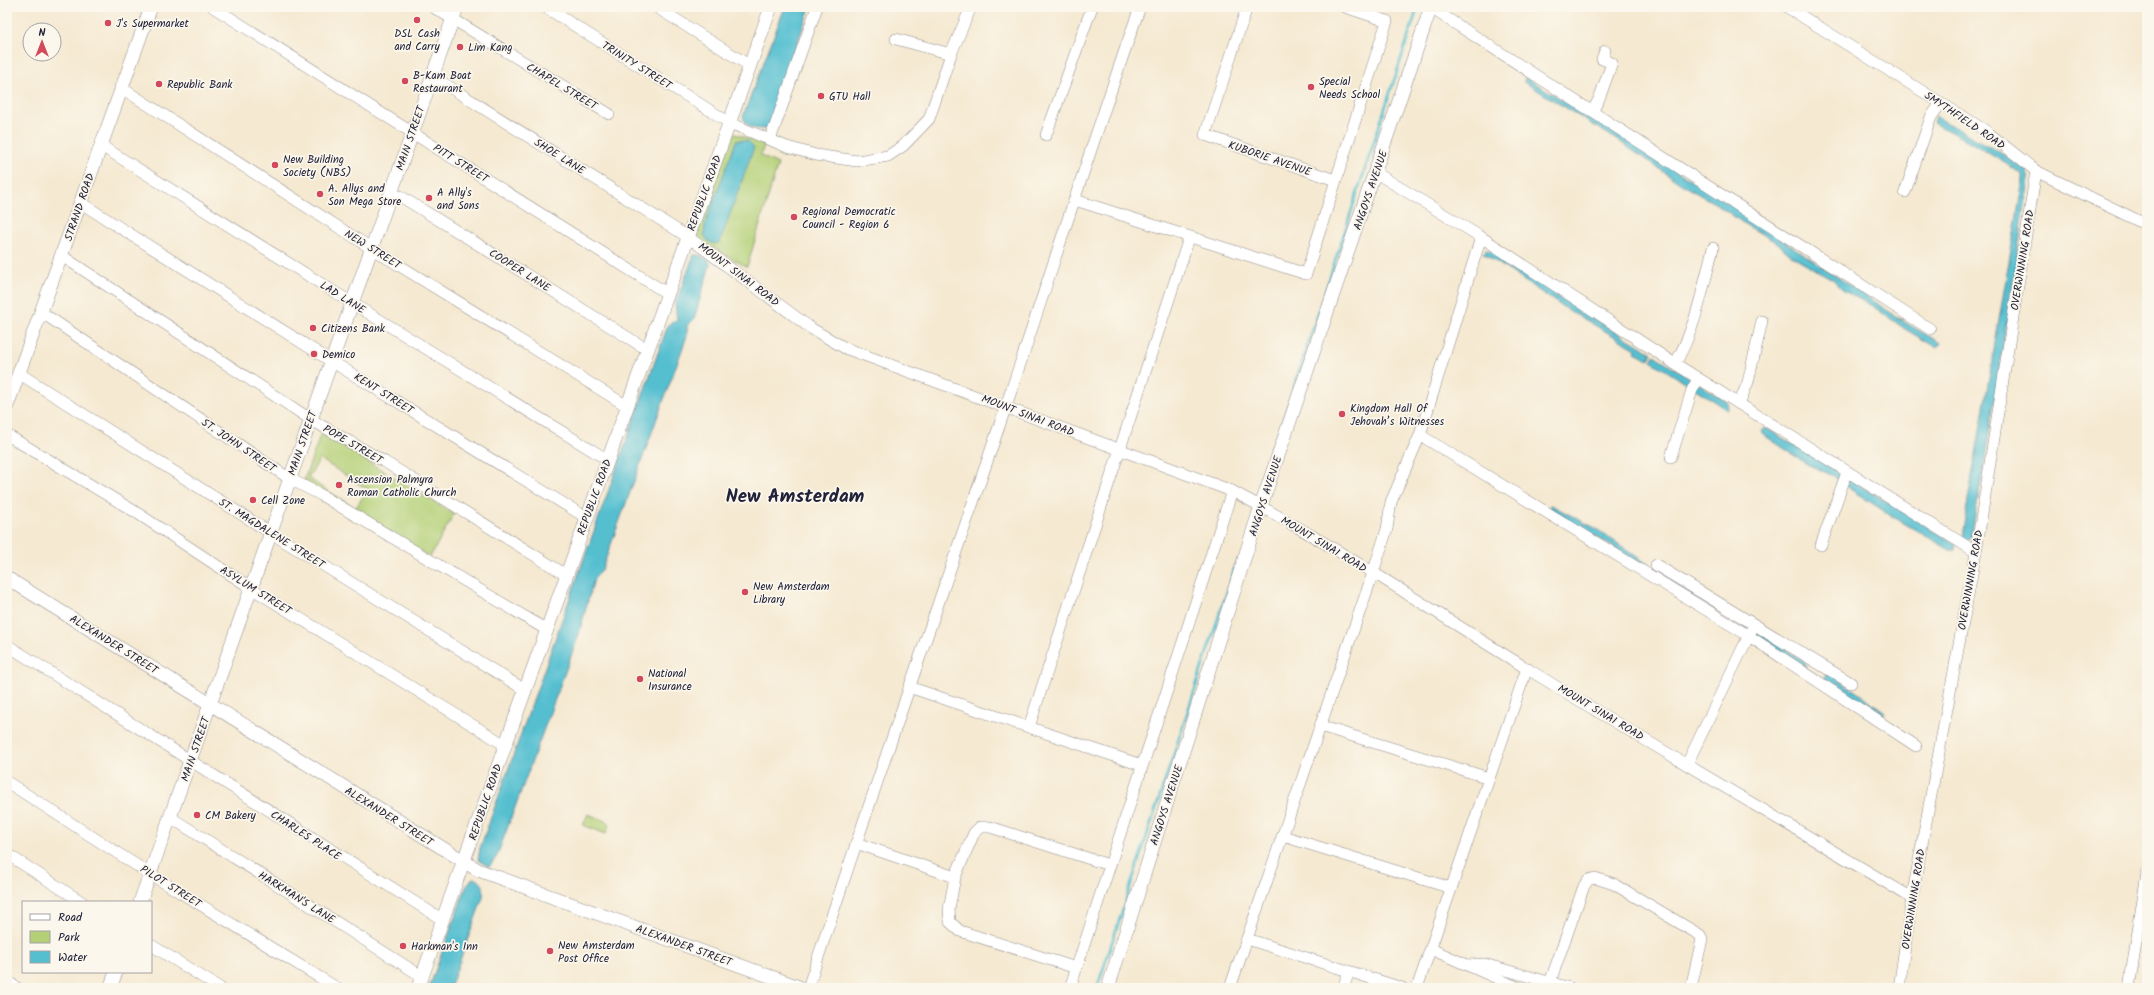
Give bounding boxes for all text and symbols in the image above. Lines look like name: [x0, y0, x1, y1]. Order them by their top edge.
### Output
place label: J's Supermarket: [116, 15, 189, 33]
marker: DSL Cash and Carry: [412, 15, 422, 25]
marker: J's Supermarket: [103, 18, 113, 28]
north arrow: [22, 22, 62, 62]
text: N: [39, 24, 46, 42]
place label: DSL Cash and Carry: [394, 25, 440, 56]
street label: TRINITY STREET: [598, 37, 676, 95]
place label: Lim Kang: [468, 39, 513, 57]
marker: Lim Kang: [455, 42, 465, 52]
street label: CHAPEL STREET: [522, 58, 602, 116]
place label: B-Kam Boat Restaurant: [413, 67, 472, 98]
place label: Special Needs School: [1319, 73, 1381, 104]
place label: Republic Bank: [167, 76, 233, 94]
marker: B-Kam Boat Restaurant: [400, 76, 410, 86]
marker: Republic Bank: [154, 79, 164, 89]
marker: Special Needs School: [1306, 82, 1316, 92]
street label: SMYTHFIELD ROAD: [1920, 87, 2009, 155]
place label: GTU Hall: [829, 88, 871, 106]
marker: GTU Hall: [816, 91, 826, 101]
street label: MAIN STREET: [391, 102, 431, 173]
street label: SHOE LANE: [530, 134, 589, 180]
street label: KUBORIE AVENUE: [1226, 136, 1314, 182]
street label: PITT STREET: [429, 140, 493, 189]
street label: ANGOYS AVENUE: [1349, 147, 1393, 233]
place label: New Building Society (NBS): [283, 151, 351, 182]
street label: REPUBLIC ROAD: [683, 153, 727, 234]
marker: New Building Society (NBS): [270, 160, 280, 170]
street label: STRAND ROAD: [60, 171, 100, 244]
place label: A. Allys and Son Mega Store: [328, 180, 401, 211]
place label: A Ally's and Sons: [437, 184, 480, 215]
marker: A. Allys and Son Mega Store: [315, 189, 325, 199]
marker: A Ally's and Sons: [424, 193, 434, 203]
place label: Regional Democratic Council - Region 6: [802, 203, 896, 234]
street label: OVERWINNING ROAD: [2006, 209, 2040, 312]
marker: Regional Democratic Council - Region 6: [789, 212, 799, 222]
street label: NEW STREET: [341, 225, 405, 275]
street label: MOUNT SINAI ROAD: [694, 238, 783, 311]
street label: COOPER LANE: [485, 245, 554, 297]
street label: LAD LANE: [316, 277, 369, 319]
place label: Citizens Bank: [321, 320, 386, 338]
marker: Citizens Bank: [308, 323, 318, 333]
place label: Demico: [322, 346, 355, 364]
marker: Demico: [309, 349, 319, 359]
street label: KENT STREET: [350, 368, 418, 420]
street label: MOUNT SINAI ROAD: [979, 390, 1077, 442]
place label: Kingdom Hall Of Jehovah’s Witnesses: [1350, 400, 1445, 431]
street label: MAIN STREET: [283, 407, 323, 478]
marker: Kingdom Hall Of Jehovah’s Witnesses: [1337, 409, 1347, 419]
street label: ST. JOHN STREET: [197, 414, 280, 478]
street label: POPE STREET: [319, 420, 387, 470]
street label: ANGOYS AVENUE: [1244, 453, 1288, 539]
street label: REPUBLIC ROAD: [573, 457, 617, 538]
place label: Ascension Palmyra Roman Catholic Church: [347, 471, 456, 502]
marker: Ascension Palmyra Roman Catholic Church: [334, 480, 344, 490]
district label: New Amsterdam: [726, 482, 864, 512]
place label: Cell Zone: [261, 492, 305, 510]
street label: ST. MAGDALENE STREET: [215, 494, 329, 574]
marker: Cell Zone: [248, 495, 258, 505]
street label: MOUNT SINAI ROAD: [1277, 512, 1370, 578]
street label: OVERWINNING ROAD: [1953, 529, 1989, 632]
street label: ASYLUM STREET: [216, 562, 296, 621]
place label: New Amsterdam Library: [753, 578, 830, 609]
marker: New Amsterdam Library: [740, 587, 750, 597]
street label: ALEXANDER STREET: [66, 610, 162, 680]
place label: National Insurance: [648, 665, 692, 696]
marker: National Insurance: [635, 674, 645, 684]
street label: MOUNT SINAI ROAD: [1554, 680, 1647, 746]
street label: MAIN STREET: [176, 713, 216, 784]
street label: REPUBLIC ROAD: [464, 762, 507, 843]
street label: ANGOYS AVENUE: [1145, 762, 1189, 848]
street label: ALEXANDER STREET: [341, 782, 437, 852]
street label: CHARLES PLACE: [266, 806, 345, 866]
place label: CM Bakery: [205, 807, 257, 825]
marker: CM Bakery: [192, 810, 202, 820]
street label: OVERWINNING ROAD: [1897, 848, 1931, 951]
street label: PILOT STREET: [136, 861, 206, 913]
street label: HARKMAN'S LANE: [254, 867, 339, 929]
legend: [22, 901, 152, 973]
text: Road: [58, 908, 83, 927]
street label: ALEXANDER STREET: [633, 920, 735, 972]
text: Park: [58, 928, 80, 947]
place label: New Amsterdam Post Office: [558, 937, 635, 968]
place label: Harkman's Inn: [411, 938, 478, 956]
marker: Harkman's Inn: [398, 941, 408, 951]
marker: New Amsterdam Post Office: [545, 946, 555, 956]
text: Water: [58, 948, 88, 967]

